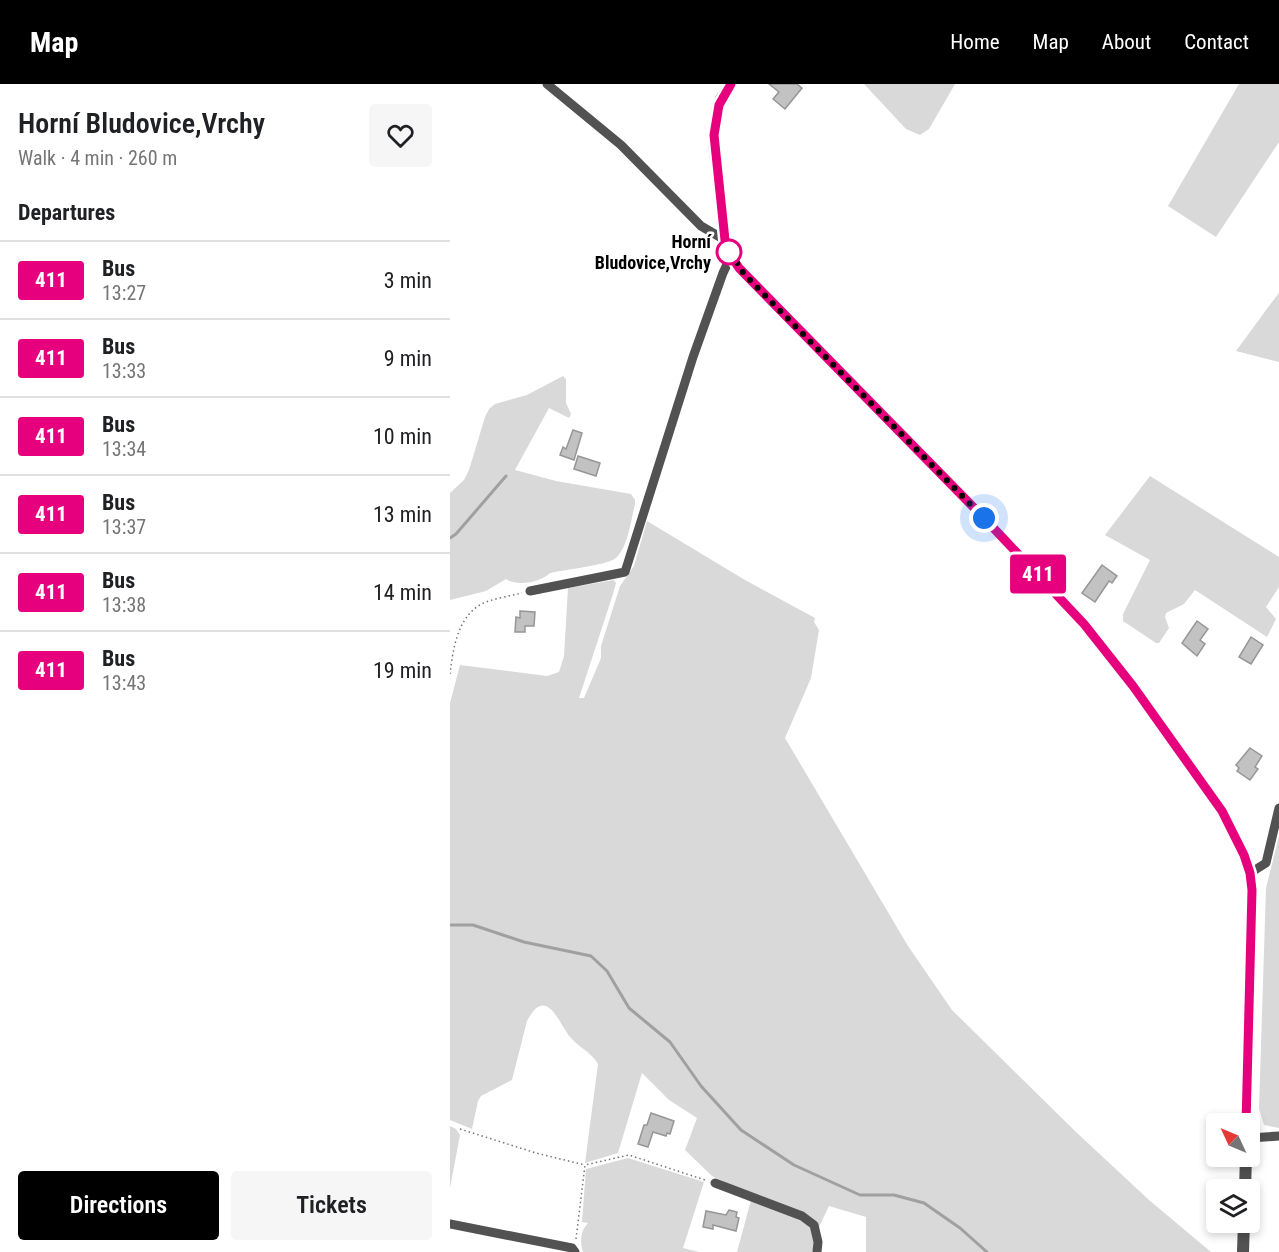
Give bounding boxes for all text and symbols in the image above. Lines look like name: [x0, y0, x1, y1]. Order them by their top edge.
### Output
text: Map: [30, 26, 78, 59]
text: Home: [950, 30, 1000, 54]
text: Map: [1033, 30, 1069, 54]
text: About: [1102, 30, 1151, 54]
text: Contact: [1184, 30, 1249, 54]
button: heart: [369, 104, 432, 167]
text: Horní Bludovice,Vrchy: [18, 107, 265, 140]
text: Walk · 4 min · 260 m: [18, 146, 177, 170]
text: Departures: [18, 200, 115, 225]
place label: Horní Bludovice,Vrchy: [595, 231, 712, 273]
marker: Horní Bludovice,Vrchy: [716, 239, 742, 265]
text: Bus: [102, 256, 135, 281]
text: 411: [35, 268, 67, 292]
text: 3 min: [384, 268, 432, 293]
text: 13:27: [102, 281, 146, 305]
text: Bus: [102, 334, 135, 359]
text: 411: [35, 346, 67, 370]
text: 9 min: [384, 346, 432, 371]
text: 13:33: [102, 359, 146, 383]
text: Bus: [102, 412, 135, 437]
text: 411: [35, 424, 67, 448]
text: 10 min: [373, 424, 432, 449]
text: 13:34: [102, 437, 146, 461]
text: Bus: [102, 490, 135, 515]
text: 411: [35, 502, 67, 526]
text: 13 min: [373, 502, 432, 527]
your location: [969, 503, 999, 533]
text: 13:37: [102, 515, 146, 539]
line badge: 411: [1004, 554, 1072, 594]
text: 411: [1022, 562, 1054, 586]
text: Bus: [102, 568, 135, 593]
text: 411: [35, 580, 67, 604]
text: 14 min: [373, 580, 432, 605]
text: 13:38: [102, 593, 146, 617]
text: Bus: [102, 646, 135, 671]
text: 411: [35, 658, 67, 682]
text: 19 min: [373, 658, 432, 683]
text: 13:43: [102, 671, 146, 695]
north arrow: [1206, 1113, 1260, 1167]
map controls: [1206, 1113, 1260, 1233]
button: Directions: [18, 1171, 219, 1240]
button: Tickets: [231, 1171, 432, 1240]
button: layers: [1206, 1179, 1260, 1233]

